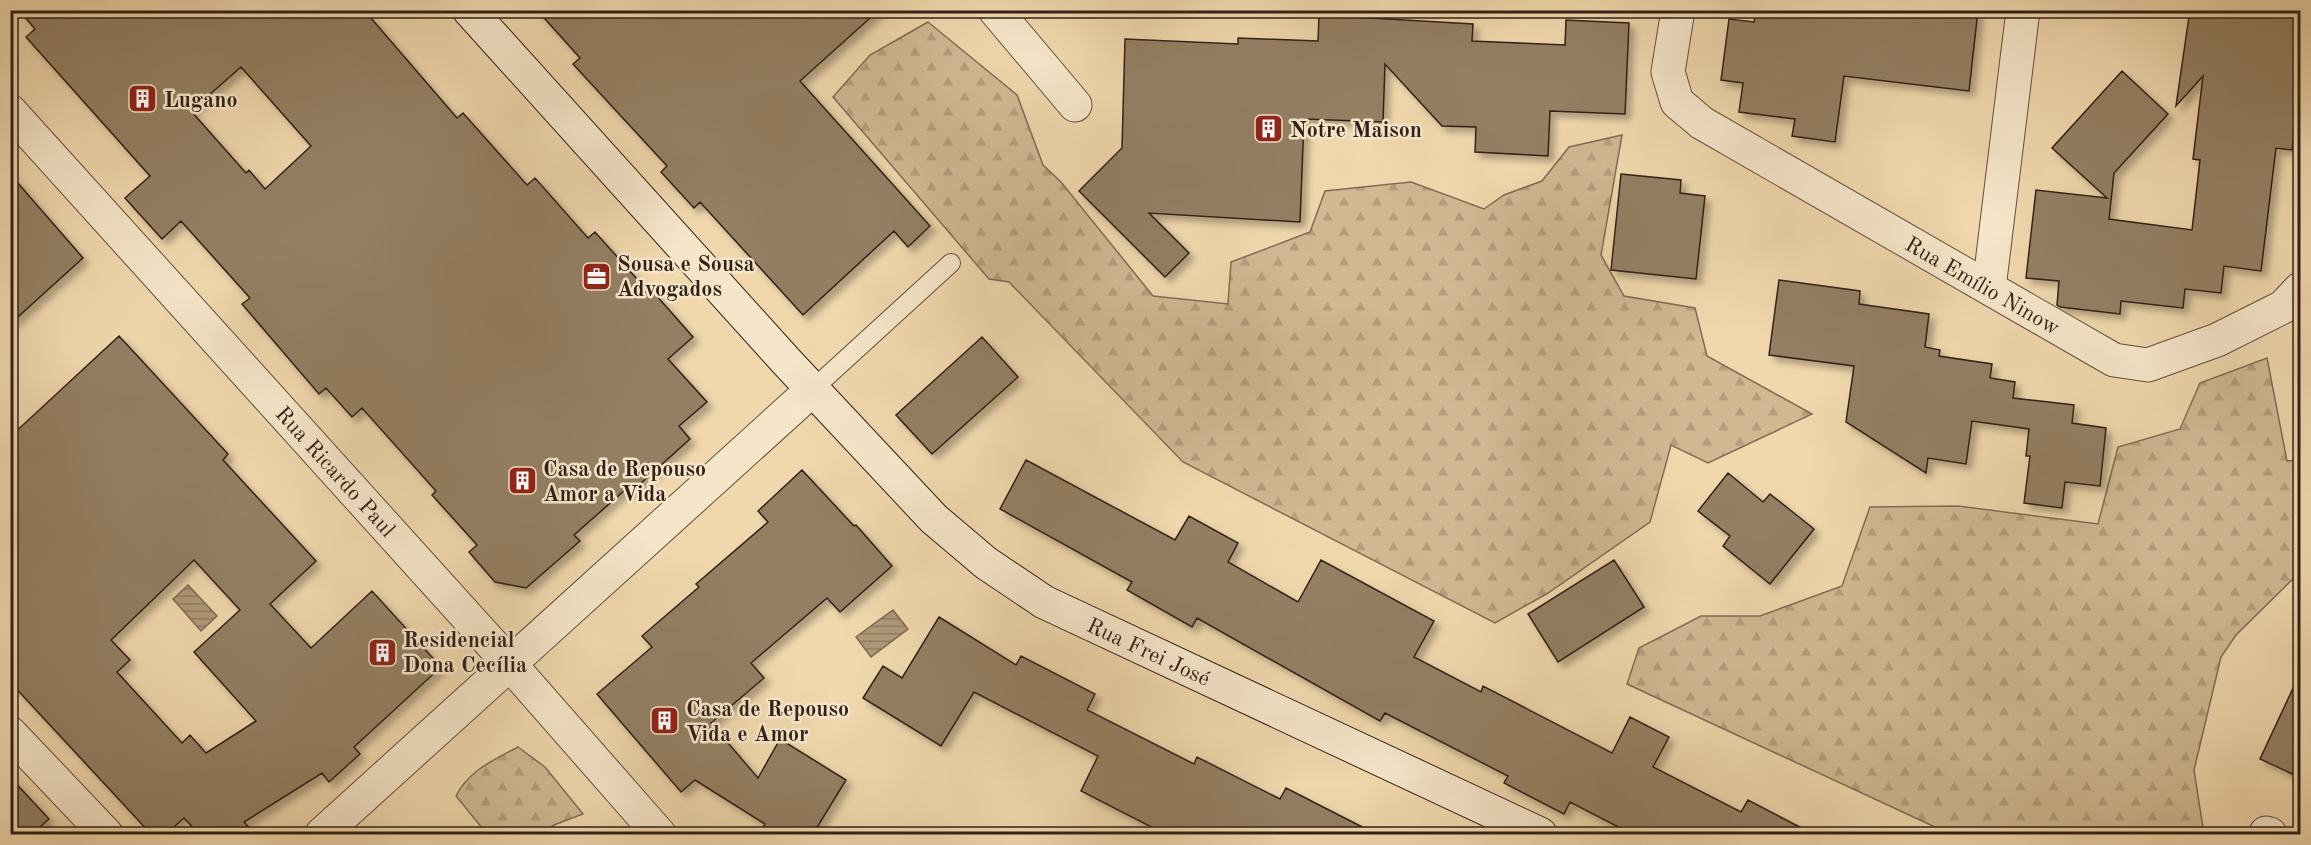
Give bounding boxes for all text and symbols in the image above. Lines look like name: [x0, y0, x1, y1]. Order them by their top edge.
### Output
building icon: Lugano: [127, 83, 159, 115]
place label: Lugano: [164, 90, 238, 112]
building icon: Notre Maison: [1253, 113, 1285, 145]
place label: Notre Maison: [1290, 120, 1422, 142]
street label: Rua Emílio Ninow: [1901, 234, 2063, 340]
place label: Sousa e Sousa Advogados: [617, 254, 755, 301]
office icon: Sousa e Sousa Advogados: [580, 260, 612, 292]
street label: Rua Ricardo Paul: [271, 403, 399, 542]
place label: Casa de Repouso Amor a Vida: [543, 459, 706, 506]
building icon: Casa de Repouso Amor a Vida: [506, 465, 538, 497]
street label: Rua Frei José: [1083, 615, 1213, 691]
place label: Residencial Dona Cecília: [403, 630, 527, 677]
building icon: Residencial Dona Cecília: [366, 636, 398, 668]
place label: Casa de Repouso Vida e Amor: [686, 699, 849, 746]
building icon: Casa de Repouso Vida e Amor: [649, 705, 681, 737]

